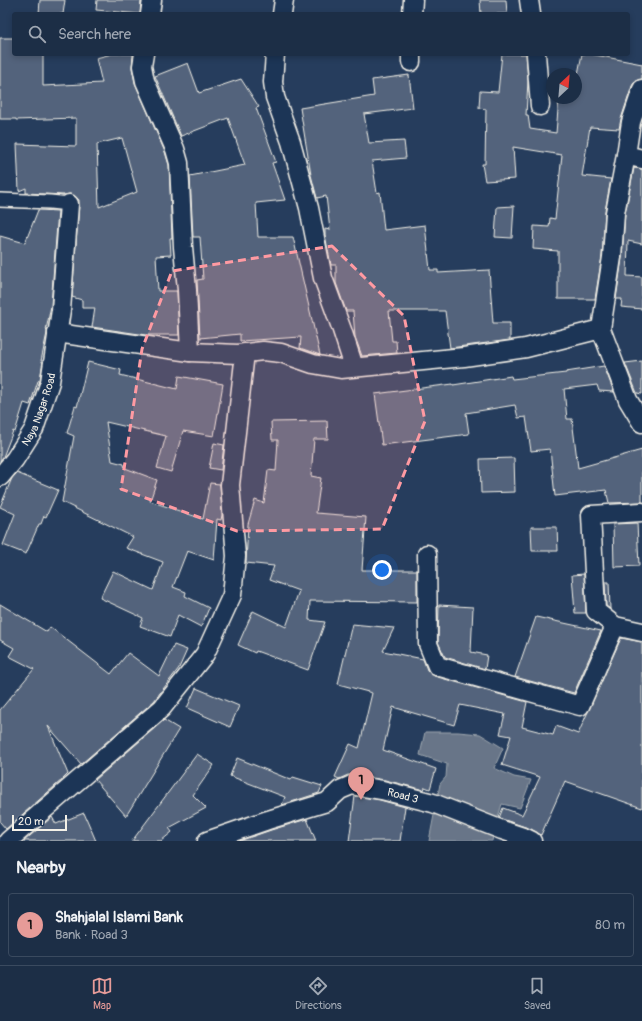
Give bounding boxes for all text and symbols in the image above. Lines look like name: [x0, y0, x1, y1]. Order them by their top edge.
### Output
search box: [12, 12, 630, 56]
icon: search: [26, 23, 48, 45]
text: Search here: [58, 25, 131, 44]
north arrow: [546, 68, 582, 104]
street label: Naya Nagar Road: [19, 372, 58, 448]
your location: [372, 560, 392, 580]
pin: 1: [348, 767, 374, 800]
street label: Road 3: [386, 786, 420, 806]
scale bar: [12, 813, 67, 832]
text: 20 m: [18, 815, 44, 828]
text: Nearby: [16, 857, 65, 878]
text: Shahjalal Islami Bank: [55, 908, 183, 927]
text: 1: [27, 917, 33, 933]
text: 80 m: [595, 917, 625, 933]
text: Bank · Road 3: [55, 927, 128, 943]
tab: Map: [91, 975, 113, 1012]
tab: Directions: [295, 975, 342, 1012]
tab: Saved: [524, 975, 551, 1012]

